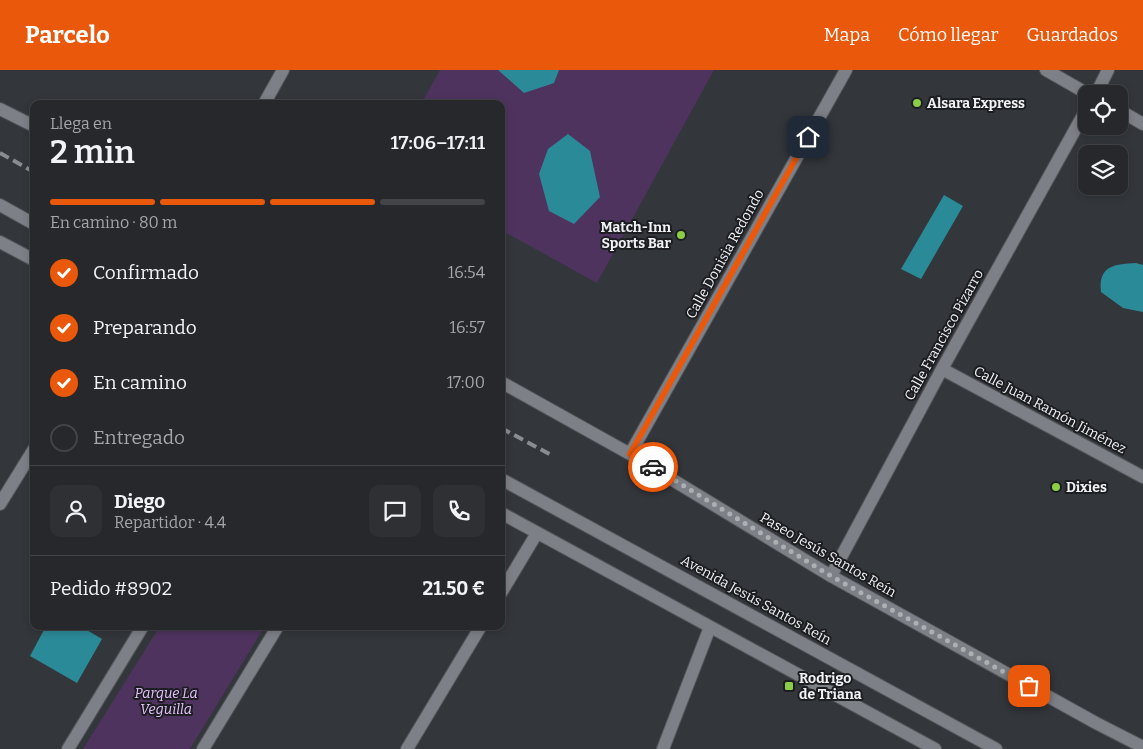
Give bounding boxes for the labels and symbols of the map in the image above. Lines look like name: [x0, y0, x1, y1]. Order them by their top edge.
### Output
place label: Alsara Express: [927, 95, 1025, 112]
marker: Alsara Express: [911, 97, 923, 109]
pin: [787, 116, 829, 158]
street label: Calle Donisia Redondo: [682, 186, 768, 322]
place label: Match-Inn Sports Bar: [600, 219, 671, 252]
marker: Match-Inn Sports Bar: [675, 229, 687, 241]
street label: Calle Francisco Pizarro: [901, 267, 987, 403]
street label: Calle Juan Ramón Jiménez: [971, 363, 1129, 458]
courier: [628, 442, 678, 492]
place label: Dixies: [1066, 479, 1107, 496]
marker: Dixies: [1050, 481, 1062, 493]
street label: Paseo Jesús Santos Reín: [757, 509, 899, 601]
street label: Avenida Jesús Santos Reín: [678, 552, 834, 649]
pin: [1008, 665, 1050, 707]
place label: Rodrigo de Triana: [799, 670, 862, 703]
marker: Rodrigo de Triana: [783, 680, 795, 692]
park label: Parque La Veguilla: [134, 685, 198, 718]

